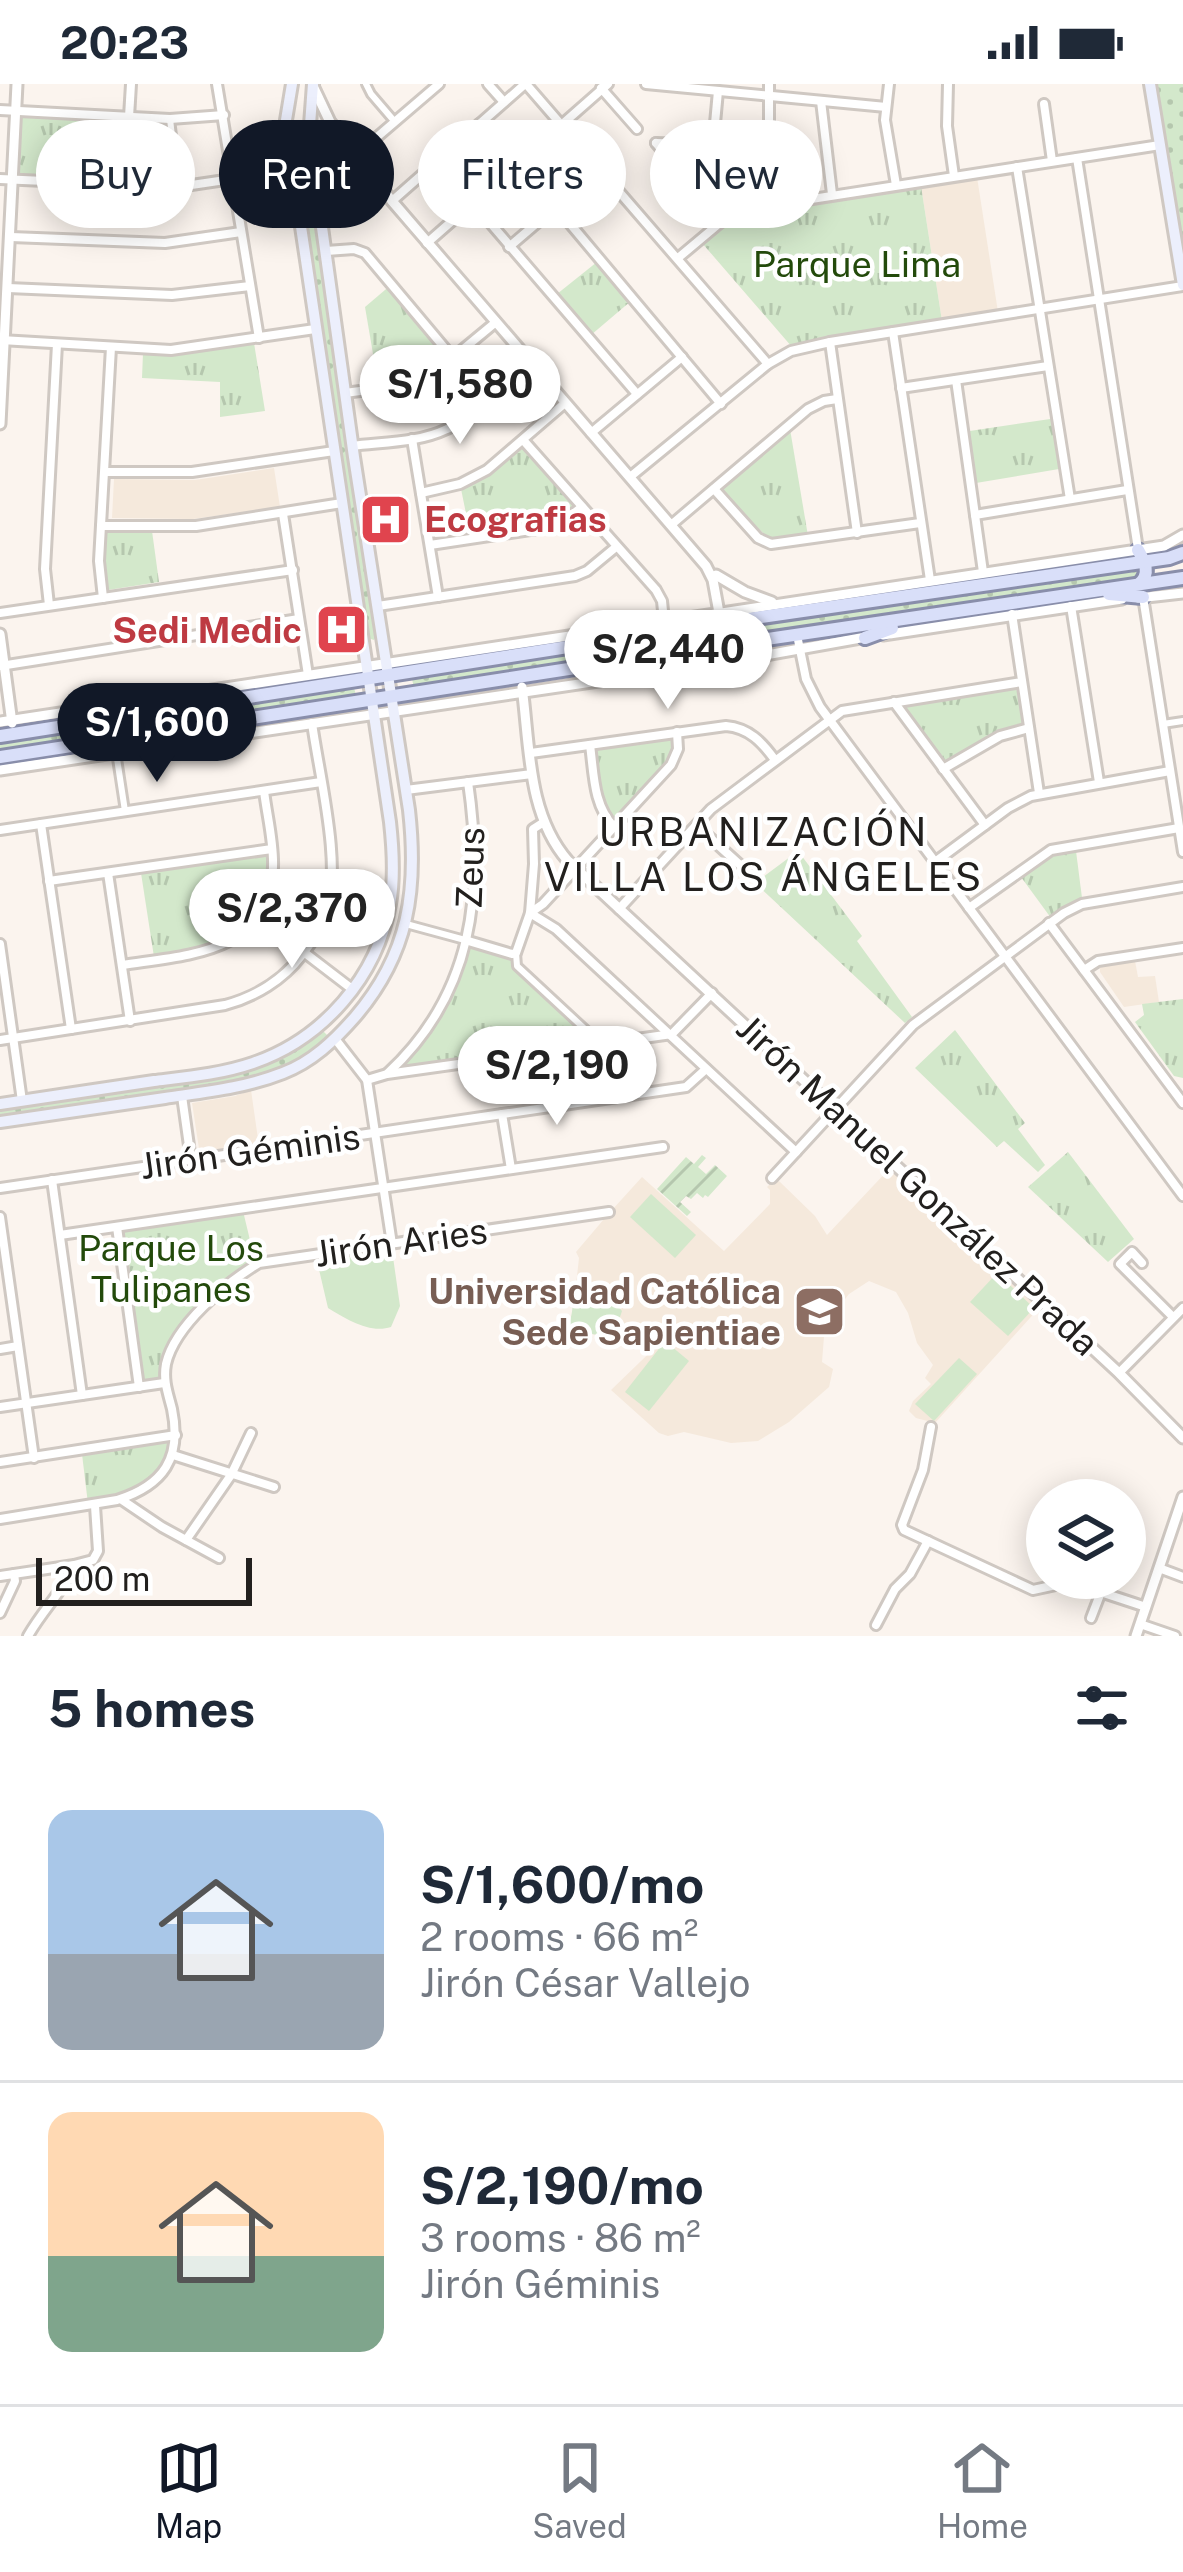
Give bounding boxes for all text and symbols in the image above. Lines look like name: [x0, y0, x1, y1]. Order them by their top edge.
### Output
text: 20:23: [60, 16, 189, 69]
chip: Buy: [36, 120, 195, 228]
chip: Rent: [219, 120, 394, 228]
chip: Filters: [418, 120, 626, 228]
chip: New: [650, 120, 822, 228]
park label: Parque Lima: [753, 243, 961, 285]
pin: S/1,580: [349, 345, 571, 447]
text: S/1,580: [387, 361, 533, 407]
hospital icon: Ecografias: [357, 491, 413, 547]
place label: Ecografias: [424, 498, 607, 540]
hospital icon: Sedi Medic: [313, 602, 369, 658]
place label: Sedi Medic: [112, 609, 302, 651]
pin: S/2,440: [557, 610, 779, 712]
text: S/2,440: [591, 626, 745, 672]
pin: S/1,600: [46, 683, 268, 785]
text: S/1,600: [84, 699, 230, 745]
district label: URBANIZACIÓN VILLA LOS ÁNGELES: [544, 808, 984, 900]
street label: Zeus: [448, 826, 492, 910]
pin: S/2,370: [181, 869, 403, 971]
text: S/2,370: [216, 885, 368, 931]
street label: Jirón Manuel González Prada: [729, 1006, 1107, 1364]
pin: S/2,190: [446, 1026, 668, 1128]
text: S/2,190: [485, 1042, 629, 1088]
street label: Jirón Géminis: [137, 1115, 363, 1187]
street label: Jirón Aries: [312, 1209, 490, 1275]
park label: Parque Los Tulipanes: [78, 1227, 264, 1310]
place label: Universidad Católica Sede Sapientiae: [428, 1270, 781, 1353]
school or university icon: Universidad Católica Sede Sapientiae: [792, 1284, 848, 1340]
map controls: [1026, 1479, 1146, 1599]
button: layers: [1026, 1479, 1146, 1599]
scale bar: [36, 1552, 252, 1605]
text: 200 m: [54, 1560, 150, 1598]
icon: filters: [1069, 1675, 1135, 1741]
text: 5 homes: [48, 1679, 255, 1738]
text: S/1,600/mo: [420, 1855, 704, 1914]
icon: home: [144, 1858, 288, 2002]
text: 2 rooms · 66 m²: [420, 1914, 698, 1960]
text: Jirón César Vallejo: [420, 1960, 751, 2006]
text: S/2,190/mo: [420, 2156, 704, 2215]
icon: home: [144, 2160, 288, 2304]
text: 3 rooms · 86 m²: [420, 2215, 701, 2261]
text: Jirón Géminis: [420, 2261, 660, 2307]
tab: Map: [155, 2435, 222, 2545]
tab: Saved: [532, 2435, 627, 2545]
tab: Home: [937, 2435, 1028, 2545]

